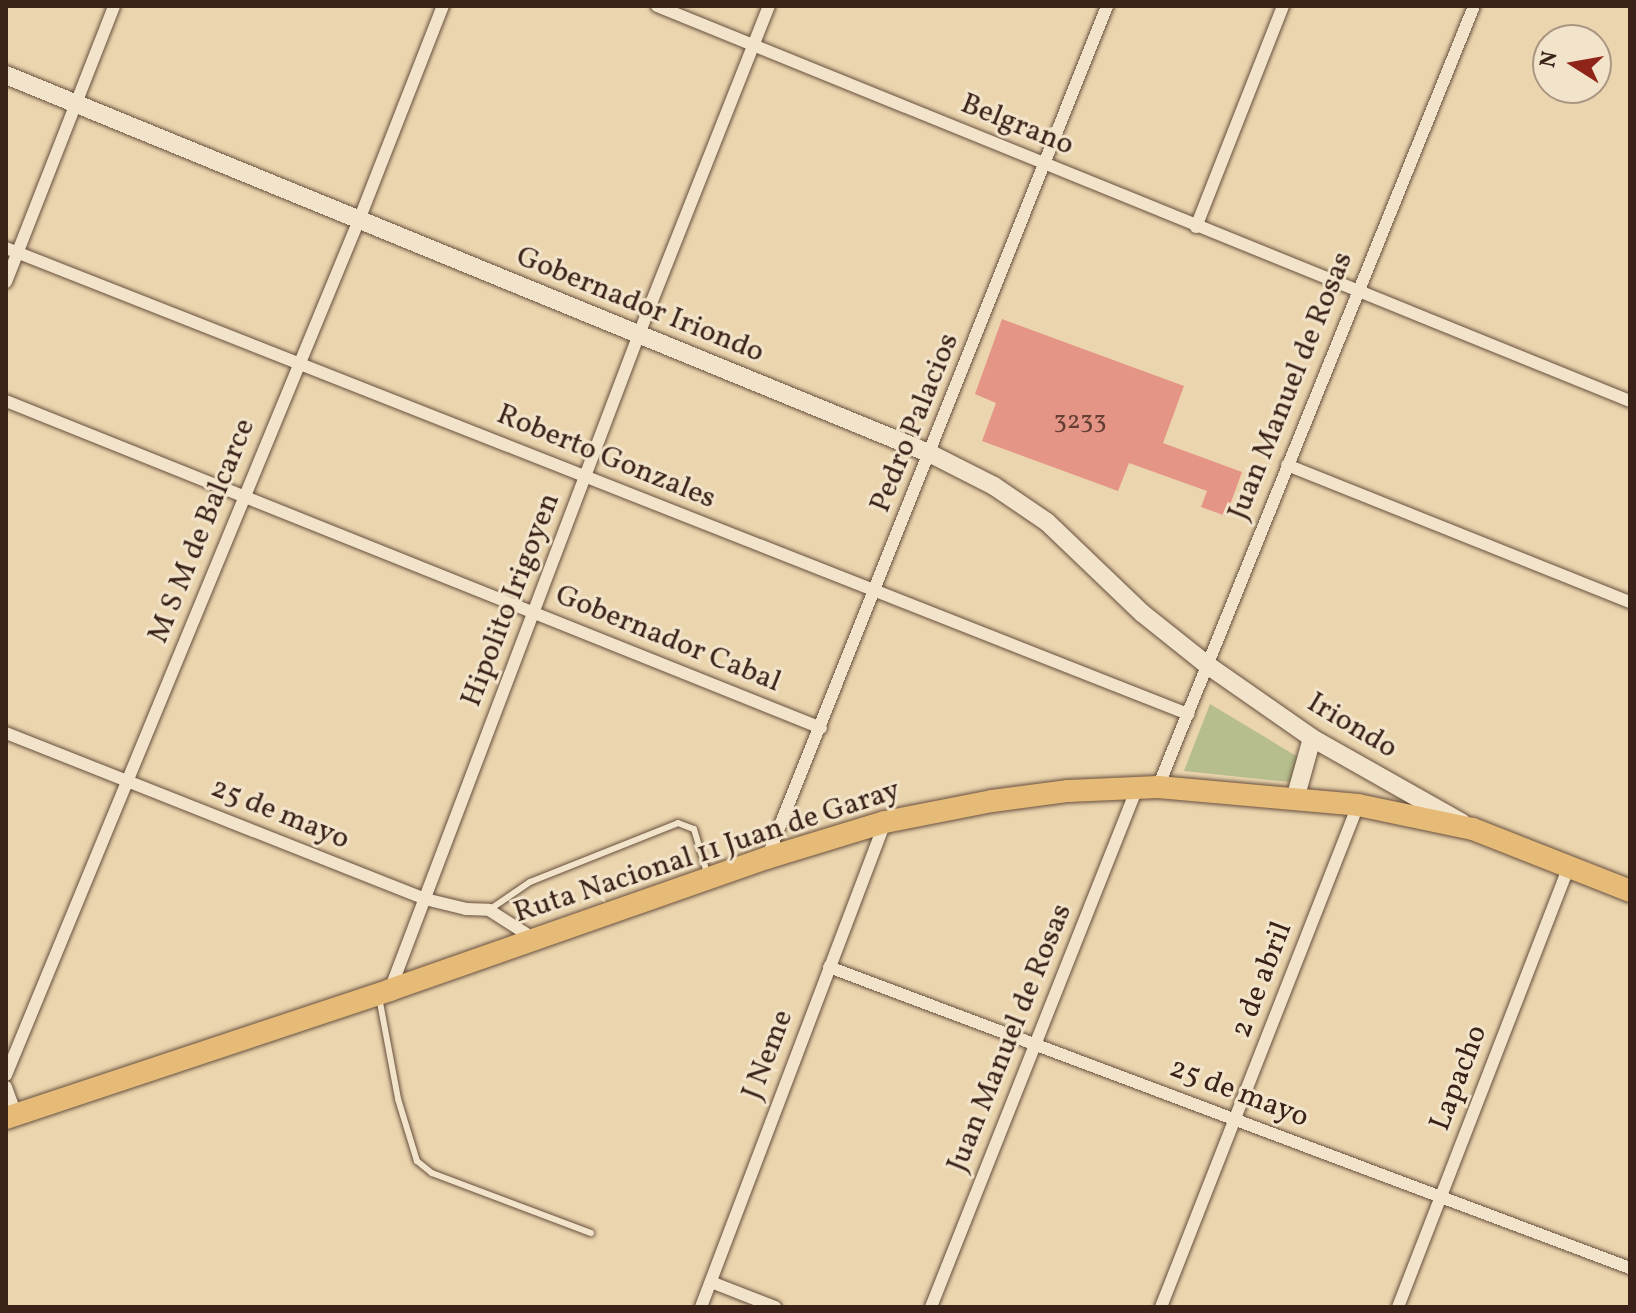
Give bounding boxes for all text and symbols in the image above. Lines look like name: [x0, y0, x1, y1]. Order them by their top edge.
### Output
north arrow: [1532, 24, 1612, 104]
text: N: [1533, 49, 1567, 71]
street label: Belgrano: [955, 86, 1079, 164]
street label: Gobernador Iriondo: [511, 239, 769, 371]
street label: Juan Manuel de Rosas: [1221, 247, 1361, 525]
street label: Pedro Palacios: [863, 328, 967, 518]
street label: Roberto Gonzales: [491, 397, 721, 517]
house number: 3233: [1053, 406, 1107, 438]
street label: M S M de Balcarce: [141, 414, 263, 648]
street label: Hipolito Irigoyen: [454, 488, 568, 712]
street label: Gobernador Cabal: [550, 577, 786, 701]
street label: Iriondo: [1300, 685, 1404, 767]
street label: 25 de mayo: [205, 770, 355, 858]
street label: Ruta Nacional 11 Juan de Garay: [509, 772, 905, 932]
street label: Juan Manuel de Rosas: [940, 899, 1080, 1177]
street label: 2 de abril: [1223, 917, 1301, 1043]
street label: J Neme: [735, 1005, 801, 1105]
street label: Lapacho: [1422, 1020, 1496, 1136]
street label: 25 de mayo: [1164, 1050, 1314, 1136]

